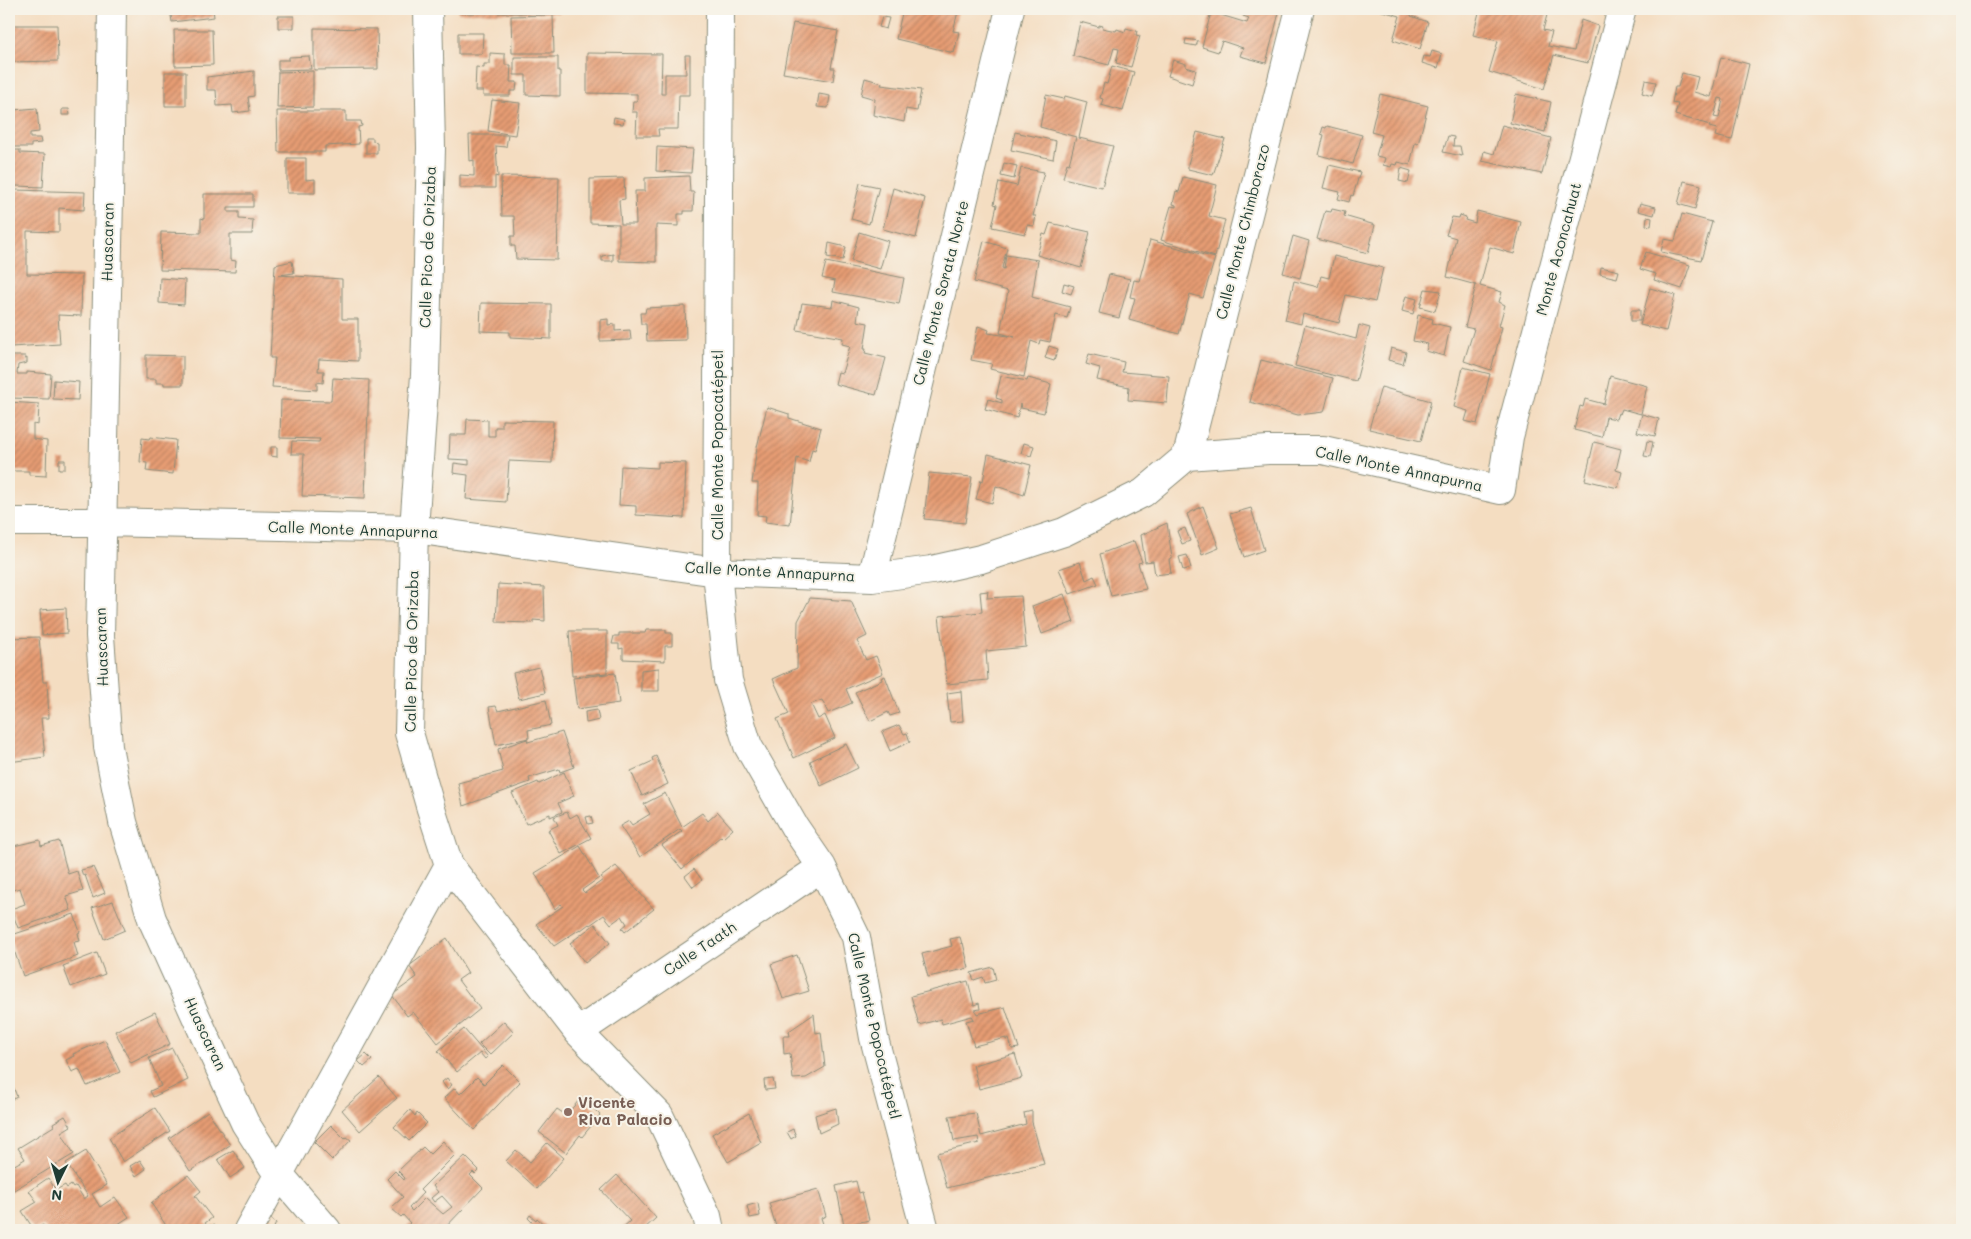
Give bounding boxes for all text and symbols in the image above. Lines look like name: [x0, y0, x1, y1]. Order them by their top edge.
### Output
street label: Calle Monte Chimborazo: [1211, 142, 1274, 321]
street label: Calle Pico de Orizaba: [414, 166, 440, 328]
street label: Monte Aconcahuat: [1531, 180, 1585, 318]
street label: Calle Monte Sorata Norte: [907, 198, 973, 387]
street label: Huascaran: [96, 202, 118, 282]
street label: Calle Monte Popocatépetl: [707, 350, 727, 540]
street label: Calle Monte Annapurna: [1314, 441, 1485, 496]
street label: Calle Monte Annapurna: [267, 516, 439, 542]
street label: Calle Monte Annapurna: [684, 557, 856, 585]
street label: Calle Pico de Orizaba: [400, 570, 422, 732]
street label: Huascaran: [90, 607, 112, 687]
street label: Calle Taath: [659, 916, 740, 980]
street label: Calle Monte Popocatépetl: [844, 931, 906, 1121]
street label: Huascaran: [180, 994, 232, 1074]
place label: Vicente Riva Palacio: [578, 1092, 672, 1129]
marker: Vicente Riva Palacio: [562, 1106, 574, 1118]
north arrow: [32, 1156, 82, 1206]
text: N: [51, 1186, 63, 1205]

